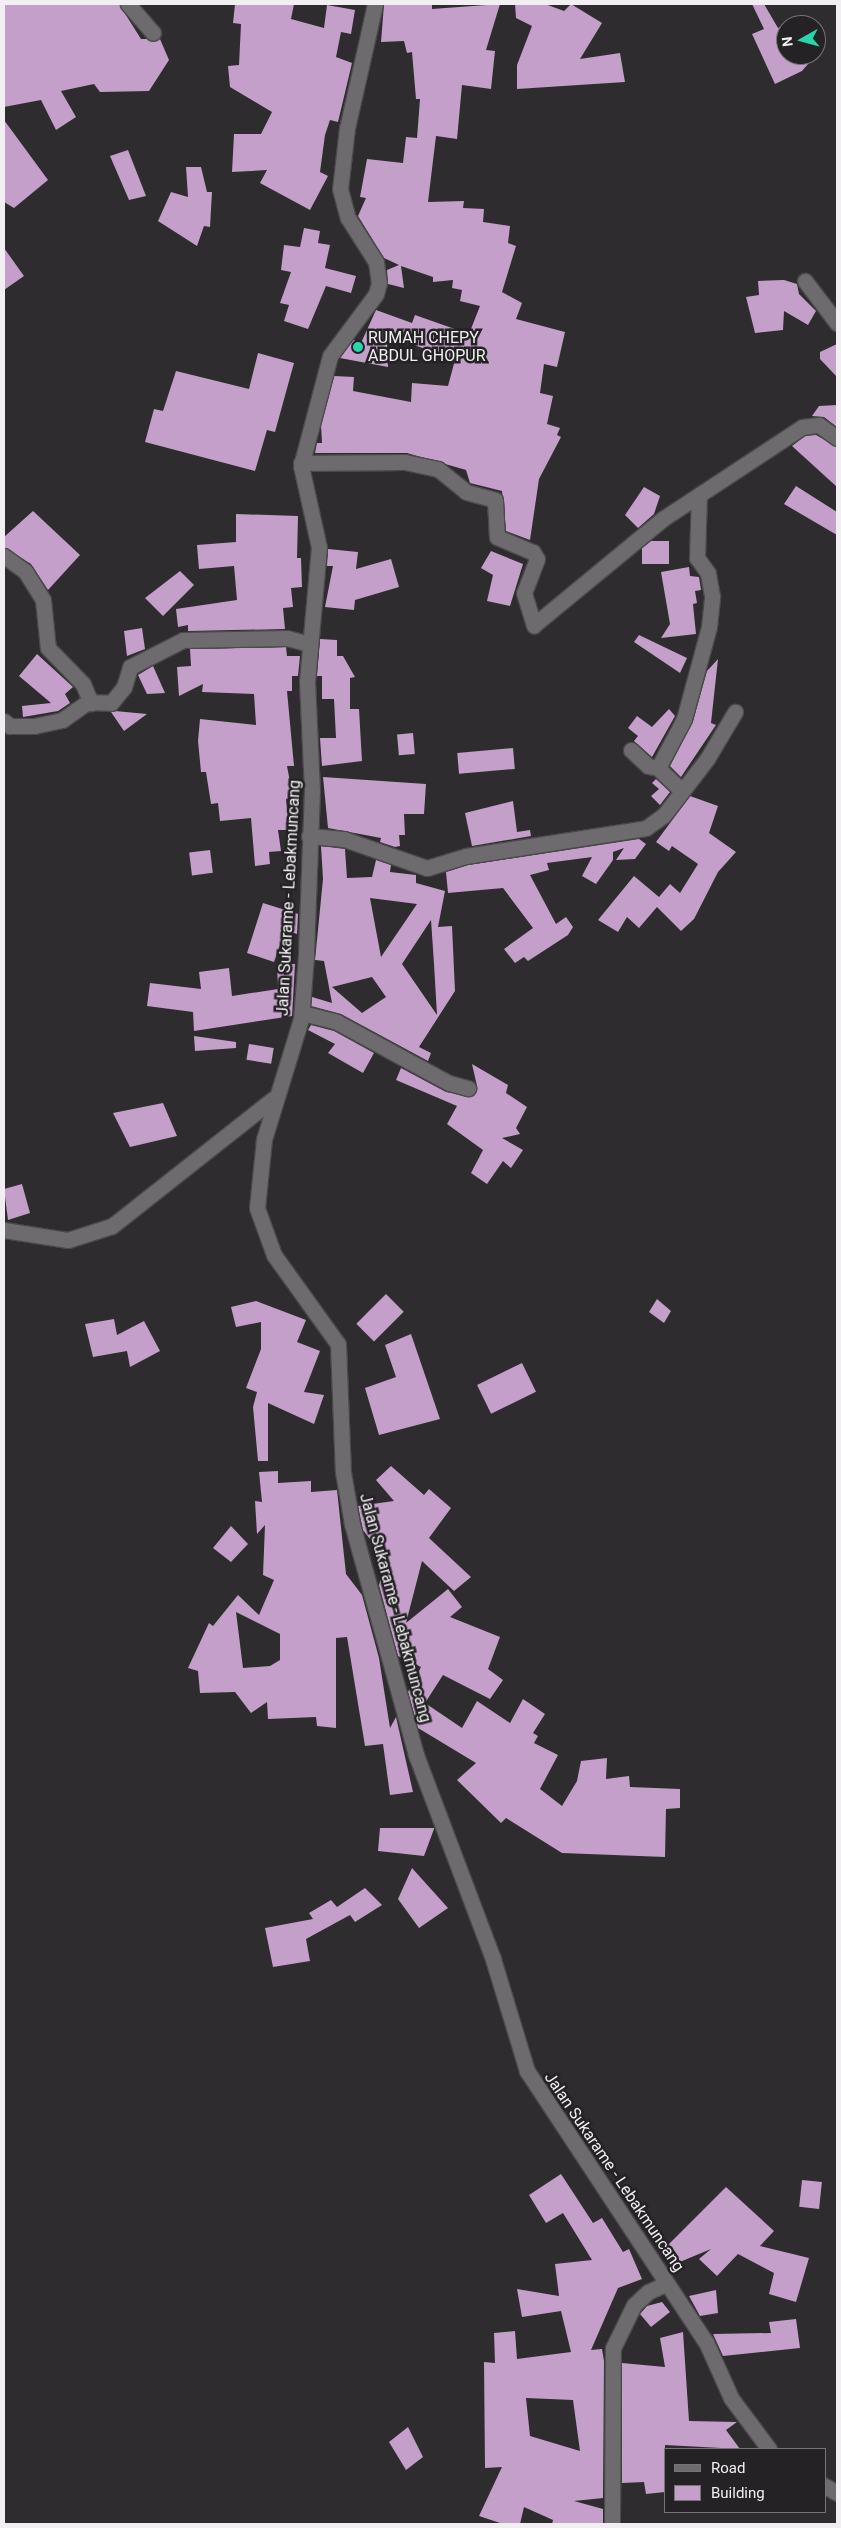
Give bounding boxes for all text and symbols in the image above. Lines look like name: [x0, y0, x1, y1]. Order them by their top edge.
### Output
north arrow: [776, 15, 826, 65]
text: N: [779, 36, 796, 48]
place label: RUMAH CHEPY ABDUL GHOPUR: [368, 328, 486, 366]
marker: RUMAH CHEPY ABDUL GHOPUR: [352, 341, 364, 353]
street label: Jalan Sukarame - Lebakmuncang: [273, 780, 305, 1016]
street label: Jalan Sukarame - Lebakmuncang: [355, 1491, 435, 1725]
street label: Jalan Sukarame - Lebakmuncang: [540, 2069, 688, 2275]
legend: [664, 2448, 826, 2513]
text: Road: [711, 2459, 745, 2477]
text: Building: [711, 2484, 765, 2502]

